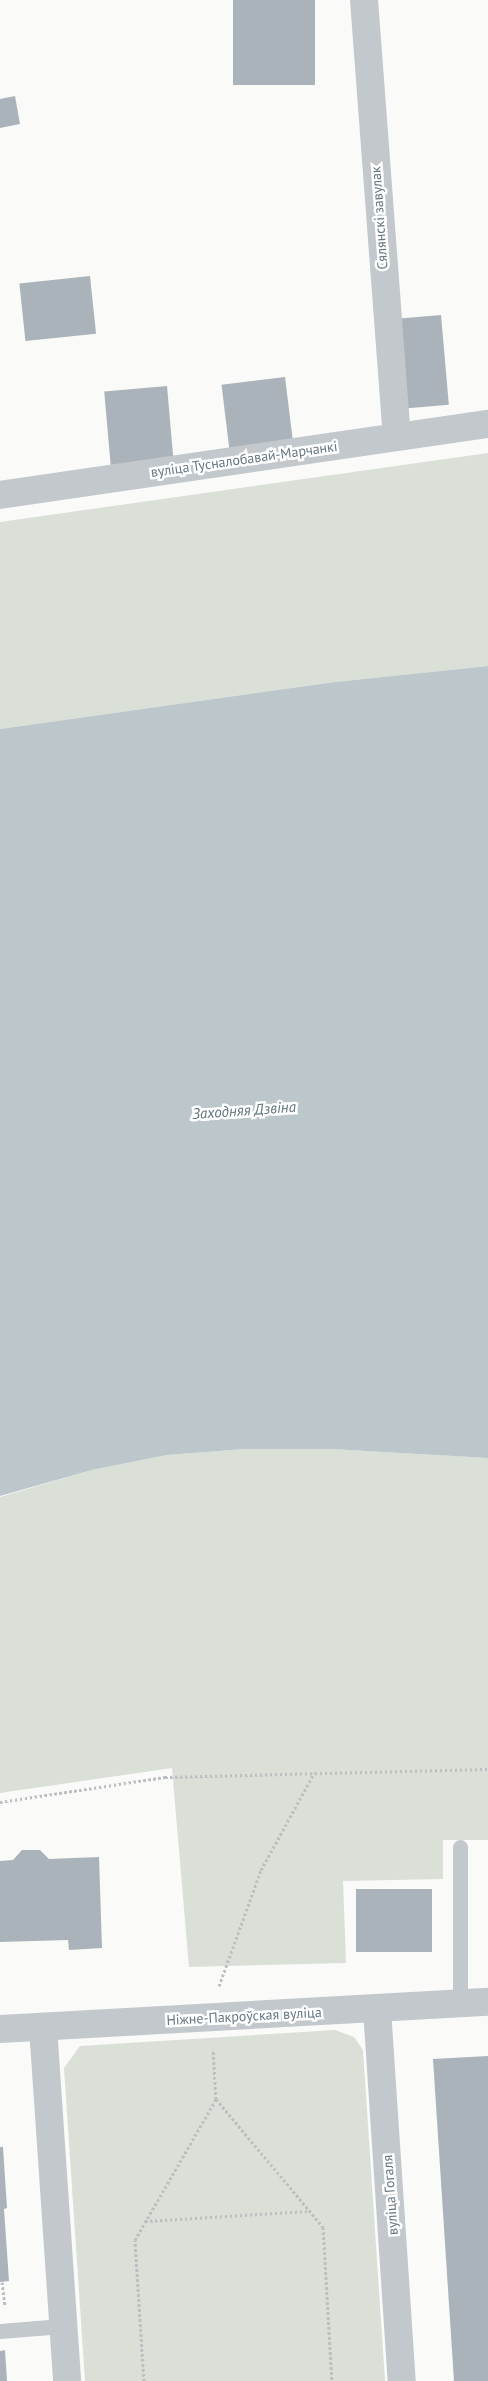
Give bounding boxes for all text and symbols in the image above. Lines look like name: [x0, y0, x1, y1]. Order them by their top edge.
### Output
street label: Сялянскі завулак: [367, 166, 391, 270]
street label: вуліца Тусналобавай-Марчанкі: [149, 438, 339, 480]
water label: Заходняя Дзвіна: [191, 1097, 297, 1123]
street label: Ніжне-Пакроўская вуліца: [166, 2004, 322, 2028]
street label: вуліца Гогаля: [379, 2154, 401, 2236]

